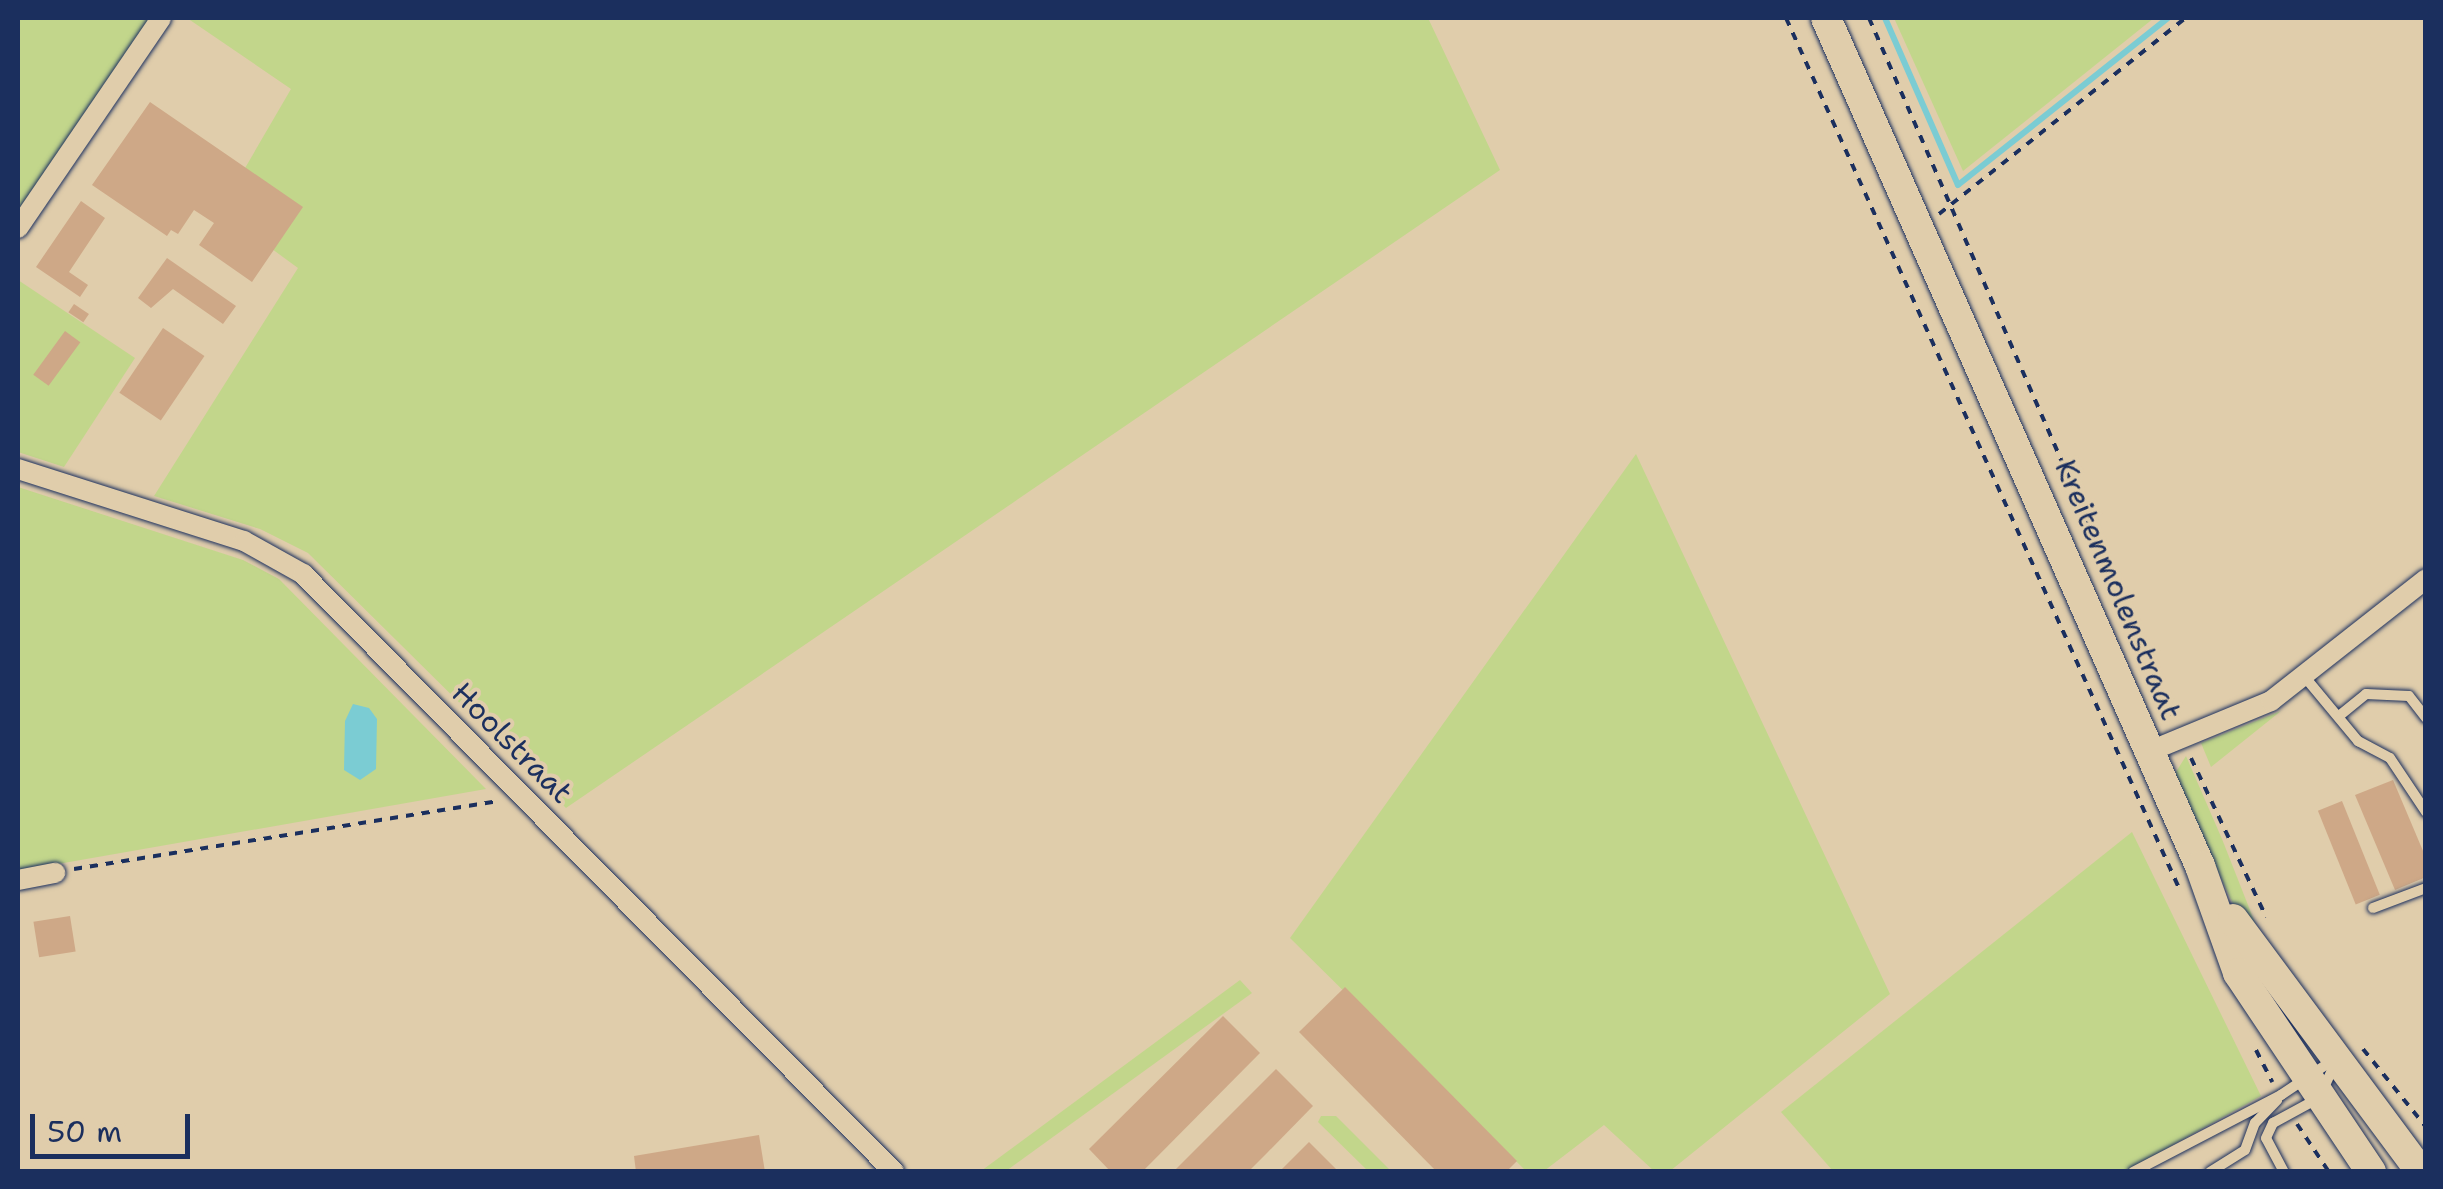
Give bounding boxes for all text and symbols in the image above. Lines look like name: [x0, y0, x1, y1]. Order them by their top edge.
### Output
street label: Kreitenmolenstraat: [2047, 454, 2189, 726]
street label: Hoolstraat: [444, 675, 580, 811]
scale bar: [35, 1094, 195, 1156]
text: 50 m: [47, 1111, 122, 1152]

